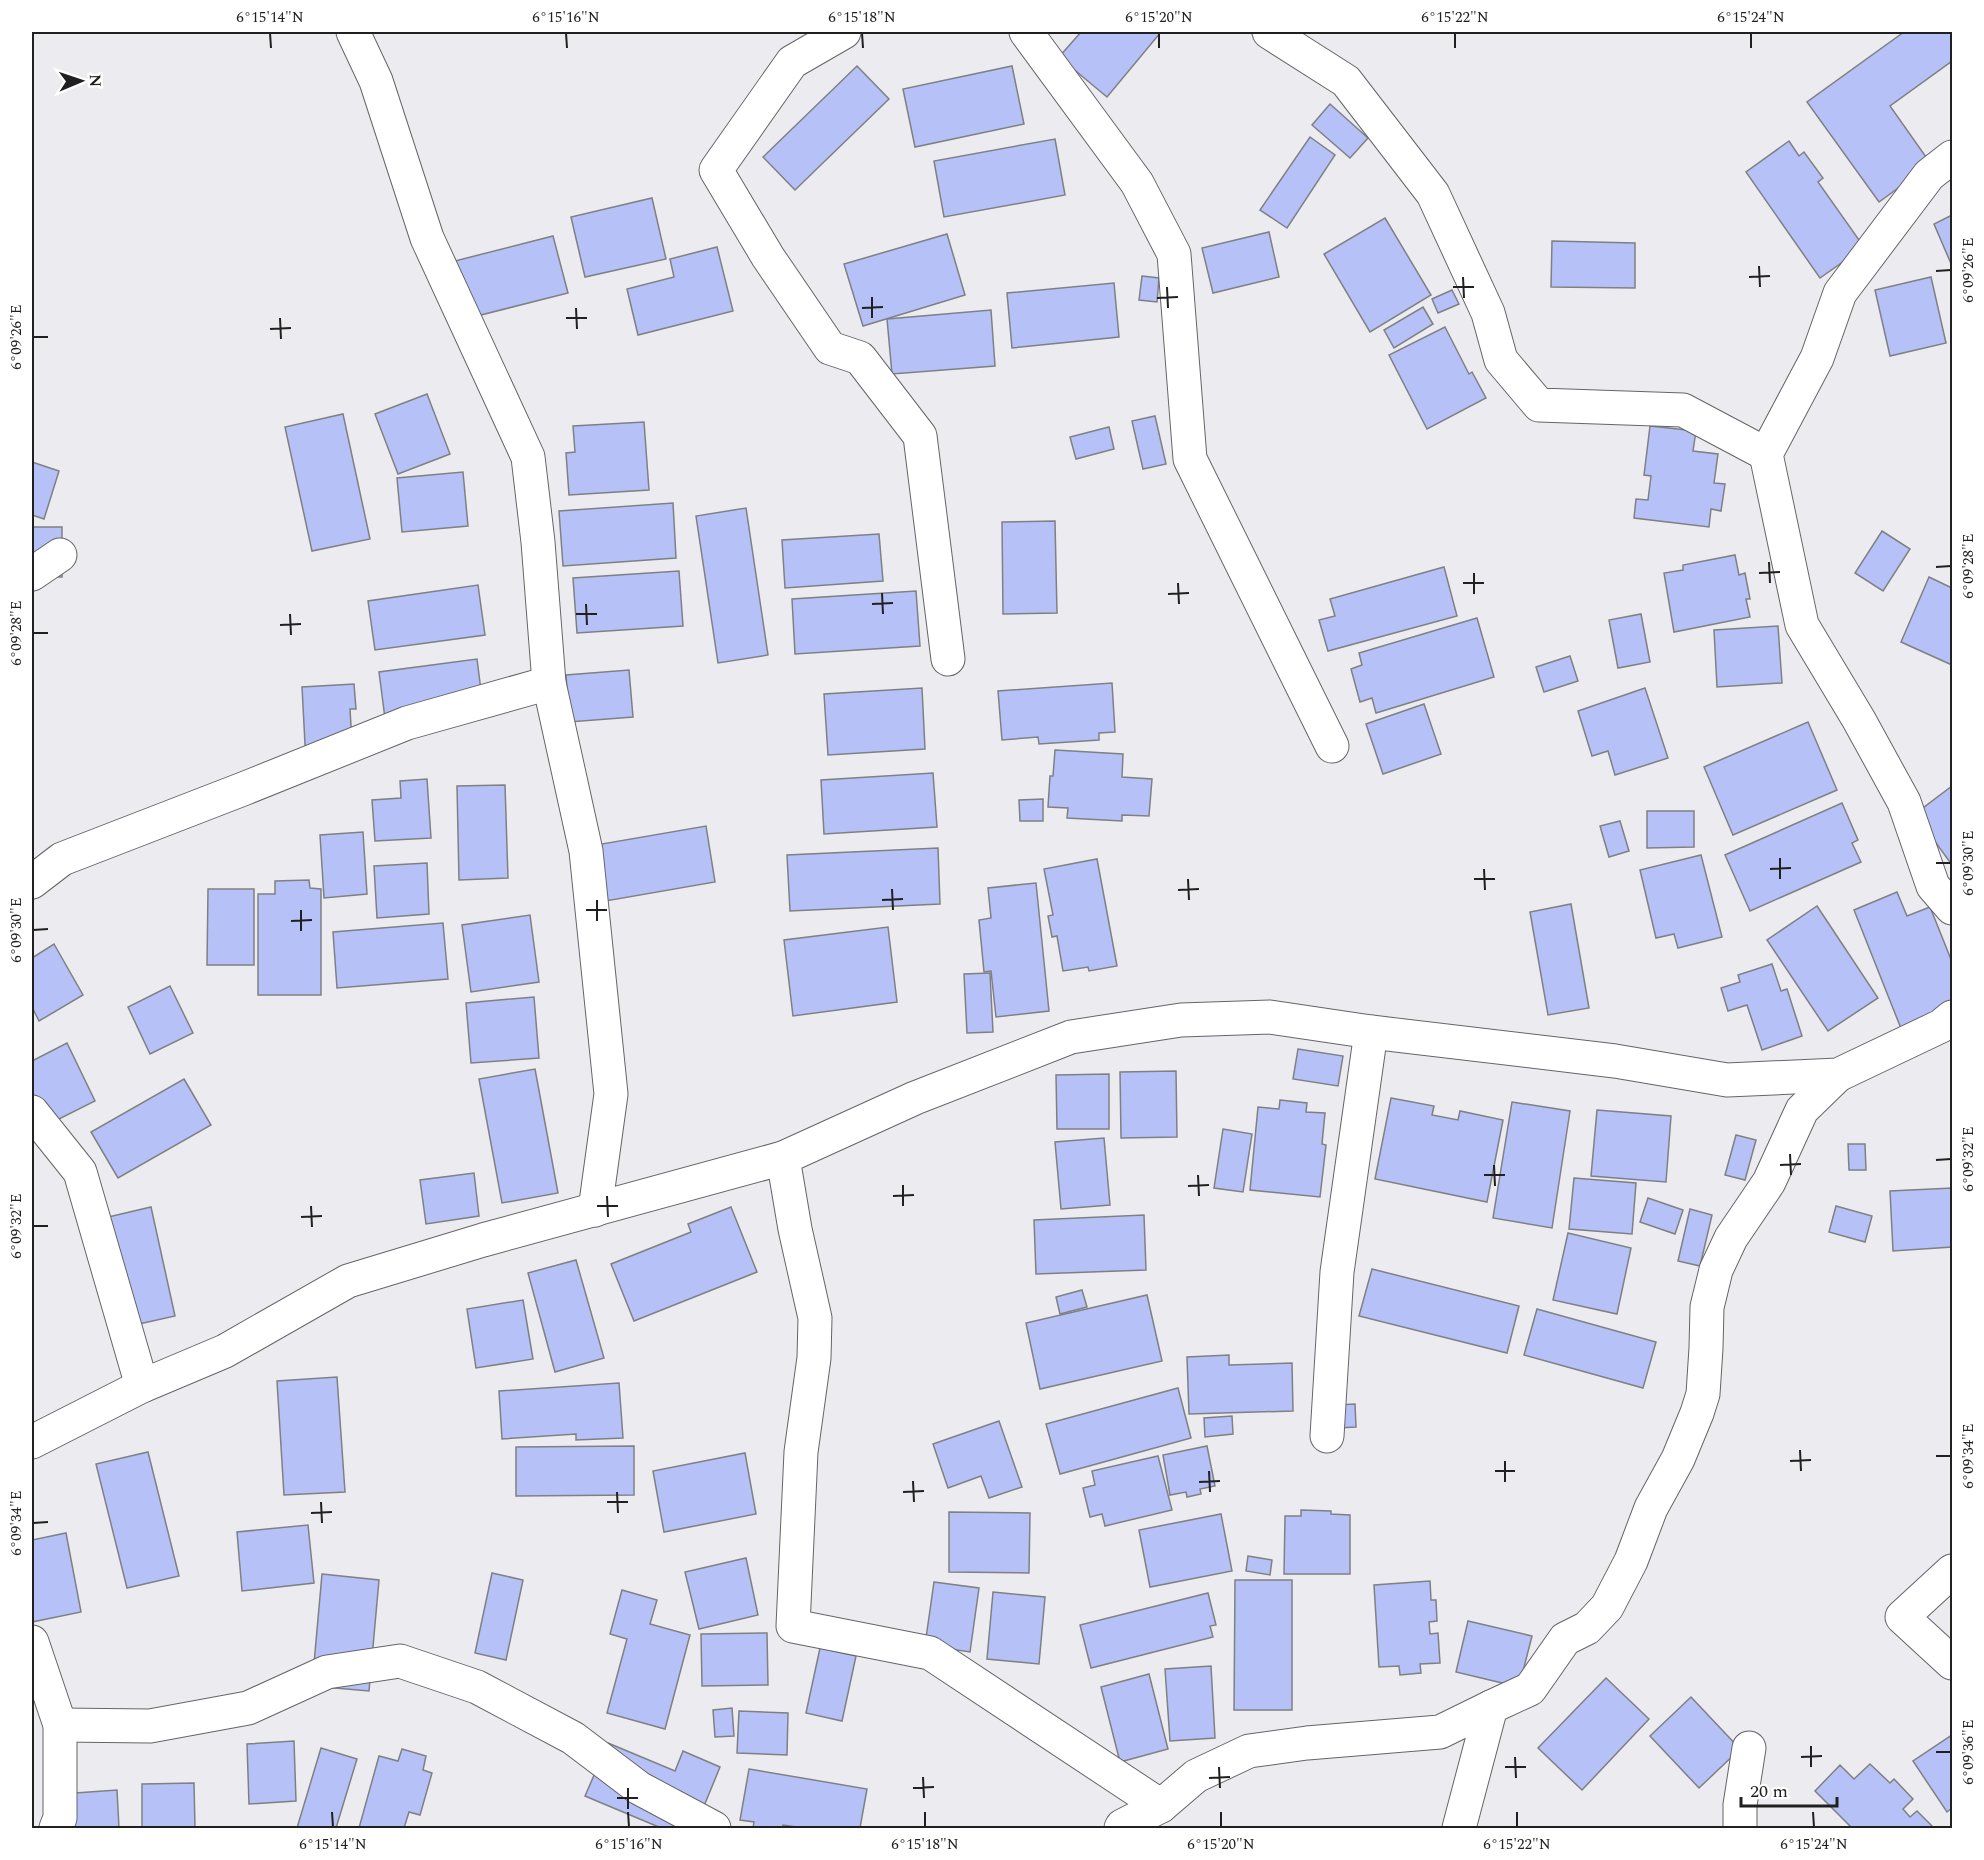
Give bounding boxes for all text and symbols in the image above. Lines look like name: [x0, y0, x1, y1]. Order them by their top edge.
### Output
text: 6°15'14"N: [236, 6, 304, 29]
text: 6°15'16"N: [532, 6, 600, 29]
text: 6°15'18"N: [828, 6, 896, 29]
text: 6°15'20"N: [1125, 6, 1193, 29]
text: 6°15'22"N: [1421, 6, 1489, 29]
text: 6°15'24"N: [1717, 6, 1785, 29]
north arrow: [51, 51, 111, 111]
text: N: [83, 74, 107, 87]
text: 6°09'26"E: [1957, 237, 1980, 303]
text: 6°09'26"E: [5, 304, 28, 370]
text: 6°09'28"E: [1957, 533, 1980, 599]
text: 6°09'28"E: [5, 600, 28, 666]
text: 6°09'30"E: [1957, 830, 1980, 896]
text: 6°09'30"E: [5, 897, 28, 963]
text: 6°09'32"E: [1957, 1126, 1980, 1192]
text: 6°09'32"E: [5, 1193, 28, 1259]
text: 6°09'34"E: [1957, 1423, 1980, 1489]
text: 6°09'34"E: [5, 1490, 28, 1556]
text: 6°09'36"E: [1957, 1719, 1980, 1785]
scale bar: [1741, 1770, 1837, 1808]
text: 20 m: [1750, 1778, 1788, 1805]
text: 6°15'14"N: [299, 1833, 367, 1856]
text: 6°15'16"N: [595, 1833, 663, 1856]
text: 6°15'18"N: [891, 1833, 959, 1856]
text: 6°15'20"N: [1187, 1833, 1255, 1856]
text: 6°15'22"N: [1483, 1833, 1551, 1856]
text: 6°15'24"N: [1780, 1833, 1848, 1856]

